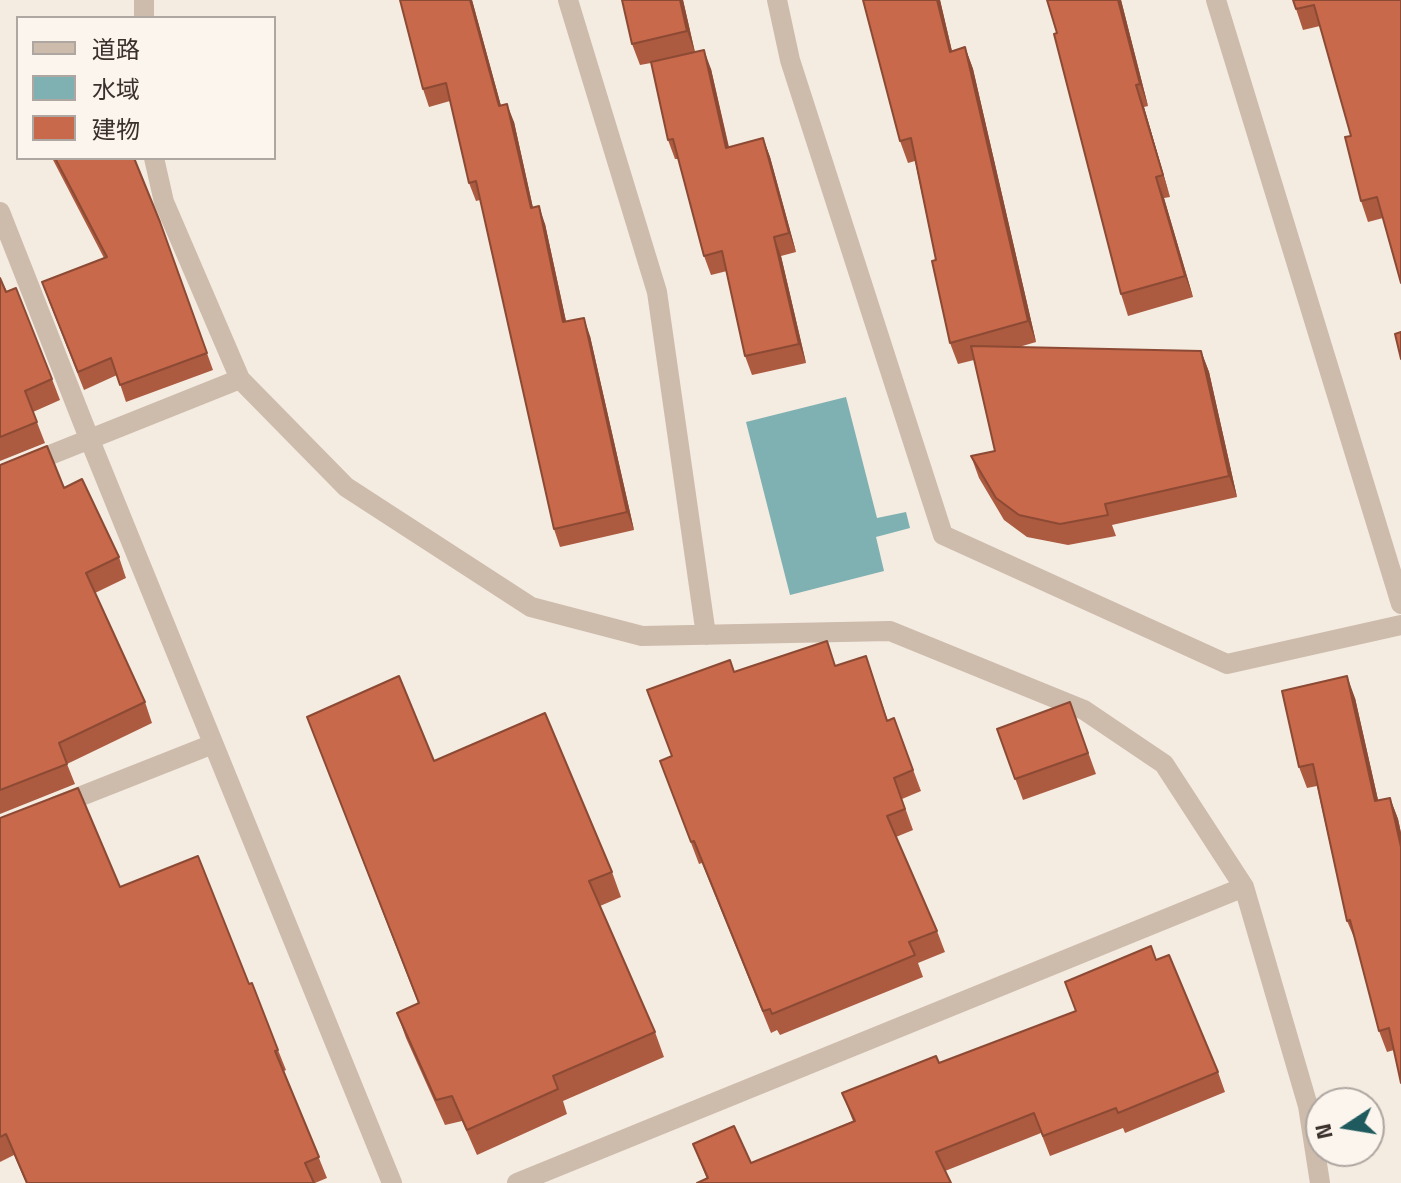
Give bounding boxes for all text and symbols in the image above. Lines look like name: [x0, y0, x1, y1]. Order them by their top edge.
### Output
legend: [16, 16, 276, 160]
text: 道路: [92, 31, 140, 67]
text: 水域: [92, 71, 140, 107]
text: 建物: [92, 111, 140, 147]
north arrow: [1305, 1087, 1385, 1167]
text: N: [1305, 1121, 1342, 1143]

